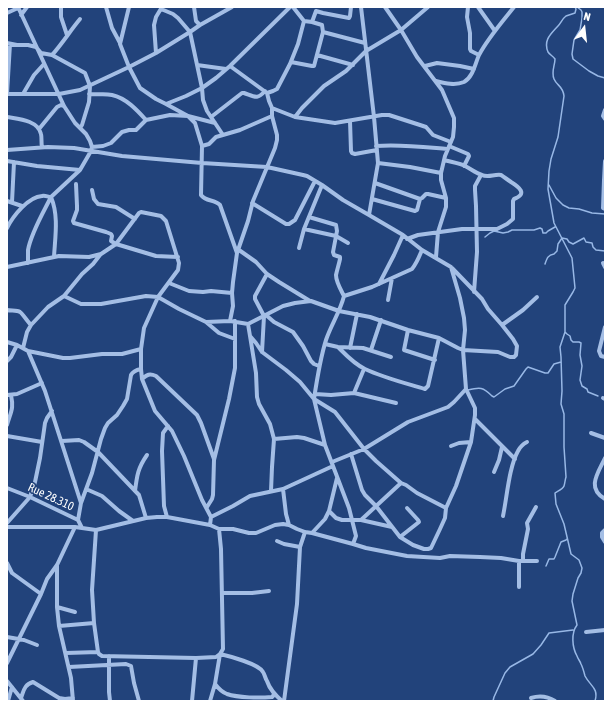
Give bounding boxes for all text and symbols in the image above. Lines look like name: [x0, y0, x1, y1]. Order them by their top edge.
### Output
north arrow: [564, 8, 604, 48]
text: N: [582, 10, 592, 23]
street label: Rue 28.310: [26, 480, 76, 514]

